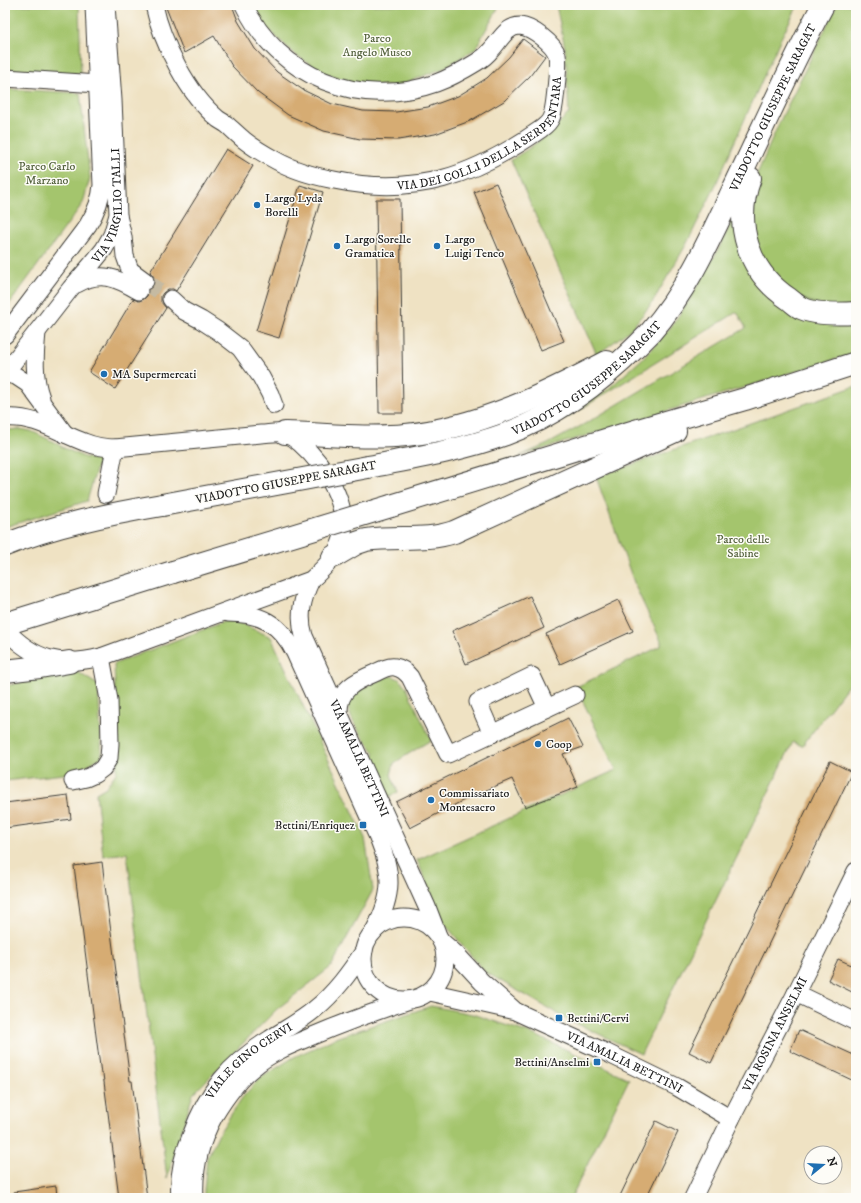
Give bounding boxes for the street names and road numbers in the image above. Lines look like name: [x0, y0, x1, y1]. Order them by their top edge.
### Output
street label: VIADOTTO GIUSEPPE SARAGAT: [726, 21, 820, 195]
street label: VIA DEI COLLI DELLA SERPENTARA: [396, 76, 565, 194]
street label: VIA VIRGILIO TALLI: [88, 147, 126, 267]
street label: VIADOTTO GIUSEPPE SARAGAT: [509, 318, 665, 439]
street label: VIADOTTO GIUSEPPE SARAGAT: [193, 458, 378, 508]
street label: VIA AMALIA BETTINI: [325, 696, 392, 819]
street label: VIA ROSINA ANSELMI: [739, 975, 811, 1095]
street label: VIALE GINO CERVI: [202, 1020, 295, 1103]
street label: VIA AMALIA BETTINI: [563, 1028, 685, 1097]

